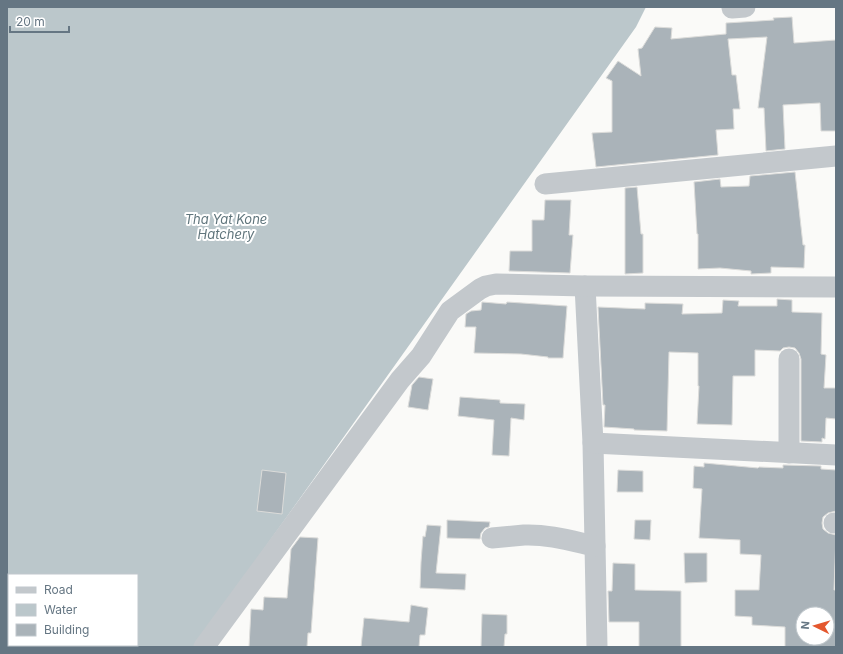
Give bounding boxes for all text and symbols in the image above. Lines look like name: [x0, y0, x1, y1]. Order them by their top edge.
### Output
scale bar: [10, 8, 69, 34]
text: 20 m: [16, 14, 45, 29]
water label: Tha Yat Kone Hatchery: [185, 211, 267, 242]
legend: [8, 574, 138, 646]
text: Road: [44, 582, 73, 597]
text: Water: [44, 602, 78, 617]
north arrow: [795, 606, 835, 646]
text: N: [798, 620, 812, 630]
text: Building: [44, 622, 89, 637]

